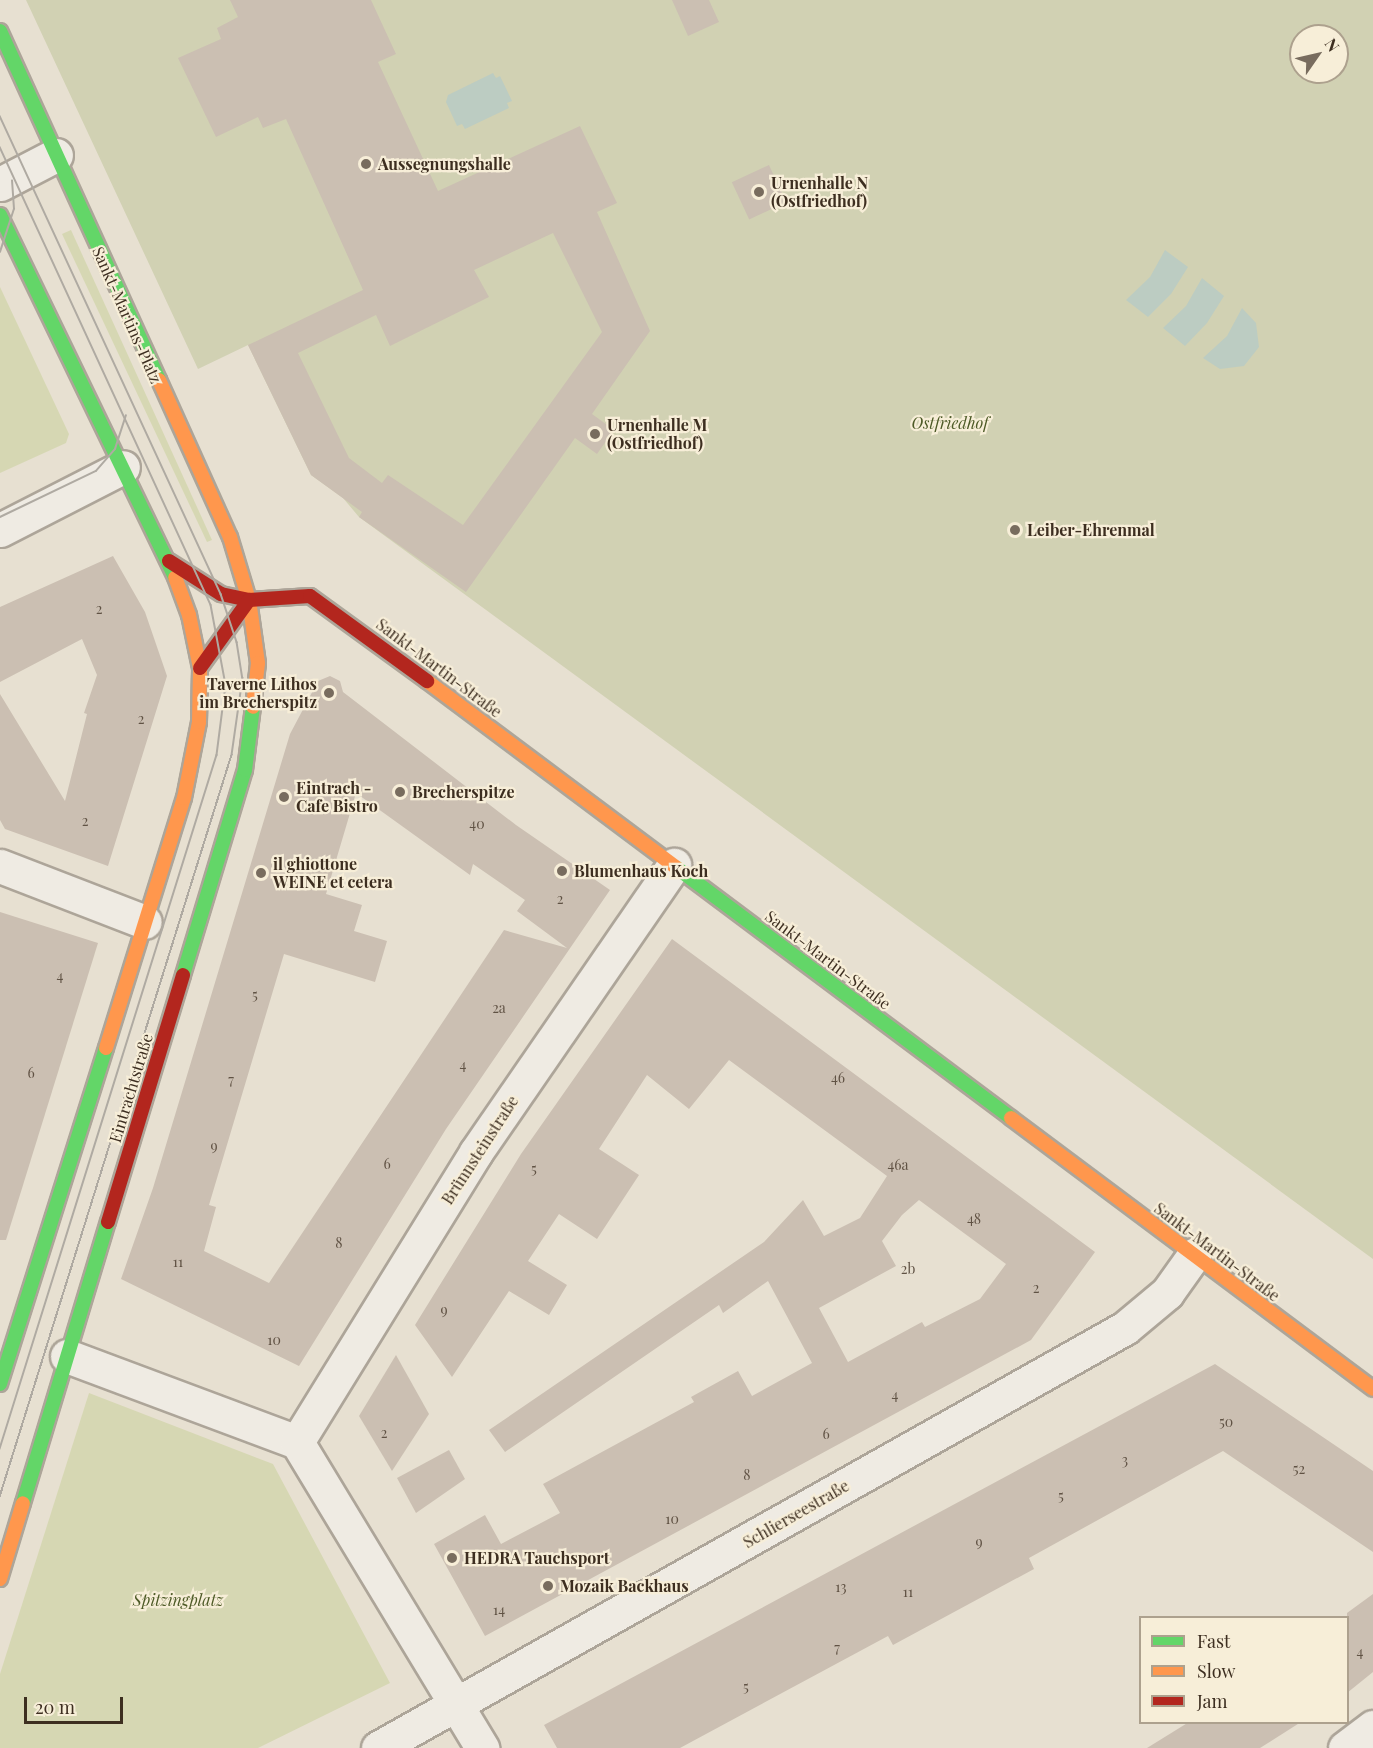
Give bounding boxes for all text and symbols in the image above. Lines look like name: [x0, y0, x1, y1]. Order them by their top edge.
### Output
north arrow: [1289, 24, 1349, 84]
text: N: [1321, 34, 1345, 55]
place label: Aussegnungshalle: [378, 154, 511, 174]
marker: Aussegnungshalle: [359, 157, 373, 171]
place label: Urnenhalle N (Ostfriedhof): [771, 173, 868, 211]
marker: Urnenhalle N (Ostfriedhof): [752, 185, 766, 199]
street label: Sankt-Martins-Platz: [88, 244, 166, 386]
park label: Ostfriedhof: [912, 413, 988, 433]
place label: Urnenhalle M (Ostfriedhof): [607, 415, 707, 453]
marker: Urnenhalle M (Ostfriedhof): [588, 427, 602, 441]
place label: Leiber-Ehrenmal: [1027, 520, 1155, 540]
marker: Leiber-Ehrenmal: [1008, 523, 1022, 537]
house number: 2: [96, 601, 102, 617]
street label: Sankt-Martin-Straße: [372, 615, 506, 721]
place label: Taverne Lithos im Brecherspitz: [199, 674, 317, 712]
marker: Taverne Lithos im Brecherspitz: [322, 686, 336, 700]
house number: 2: [138, 711, 144, 727]
place label: Eintrach - Cafe Bistro: [296, 778, 378, 816]
place label: Brecherspitze: [412, 782, 514, 802]
marker: Brecherspitze: [393, 785, 407, 799]
marker: Eintrach - Cafe Bistro: [277, 790, 291, 804]
house number: 2: [82, 813, 88, 829]
house number: 40: [469, 816, 485, 832]
place label: il ghiottone WEINE et cetera: [273, 854, 393, 892]
place label: Blumenhaus Koch: [574, 861, 708, 881]
marker: Blumenhaus Koch: [555, 864, 569, 878]
marker: il ghiottone WEINE et cetera: [254, 866, 268, 880]
house number: 2: [557, 891, 563, 907]
street label: Sankt-Martin-Straße: [761, 907, 895, 1013]
house number: 4: [57, 968, 63, 984]
house number: 5: [252, 987, 258, 1003]
house number: 2a: [492, 1000, 506, 1016]
street label: Eintrachtstraße: [105, 1031, 157, 1145]
house number: 4: [460, 1057, 466, 1073]
house number: 6: [27, 1065, 35, 1081]
house number: 46: [831, 1070, 845, 1086]
house number: 7: [228, 1072, 234, 1088]
street label: Brünnsteinstraße: [438, 1092, 522, 1208]
house number: 9: [210, 1138, 218, 1154]
house number: 6: [383, 1156, 391, 1172]
house number: 46a: [887, 1157, 909, 1173]
house number: 5: [531, 1161, 537, 1177]
street label: Sankt-Martin-Straße: [1150, 1199, 1284, 1305]
house number: 48: [967, 1211, 981, 1227]
house number: 8: [335, 1235, 343, 1251]
house number: 11: [173, 1254, 183, 1270]
house number: 2b: [901, 1261, 915, 1277]
house number: 2: [1033, 1280, 1039, 1296]
house number: 9: [440, 1302, 448, 1318]
house number: 10: [267, 1332, 281, 1348]
house number: 4: [892, 1387, 898, 1403]
house number: 50: [1219, 1414, 1233, 1430]
house number: 2: [381, 1425, 387, 1441]
house number: 6: [822, 1426, 830, 1442]
house number: 3: [1122, 1452, 1128, 1468]
house number: 52: [1293, 1461, 1305, 1477]
house number: 8: [743, 1467, 751, 1483]
street label: Schlierseestraße: [740, 1476, 852, 1552]
house number: 5: [1058, 1488, 1064, 1504]
house number: 10: [665, 1511, 679, 1527]
house number: 9: [975, 1534, 983, 1550]
place label: HEDRA Tauchsport: [464, 1548, 610, 1568]
marker: HEDRA Tauchsport: [445, 1551, 459, 1565]
place label: Mozaik Backhaus: [560, 1576, 689, 1596]
marker: Mozaik Backhaus: [541, 1579, 555, 1593]
house number: 13: [835, 1579, 847, 1595]
house number: 11: [903, 1584, 913, 1600]
park label: Spitzingplatz: [133, 1590, 223, 1610]
house number: 14: [493, 1602, 505, 1618]
legend: [1139, 1616, 1349, 1724]
text: Fast: [1197, 1629, 1230, 1653]
house number: 7: [834, 1640, 840, 1656]
house number: 4: [1357, 1644, 1363, 1660]
text: Slow: [1197, 1659, 1235, 1683]
house number: 5: [743, 1679, 749, 1695]
scale bar: [27, 1685, 126, 1723]
text: Jam: [1197, 1689, 1227, 1713]
text: 20 m: [35, 1695, 75, 1719]

